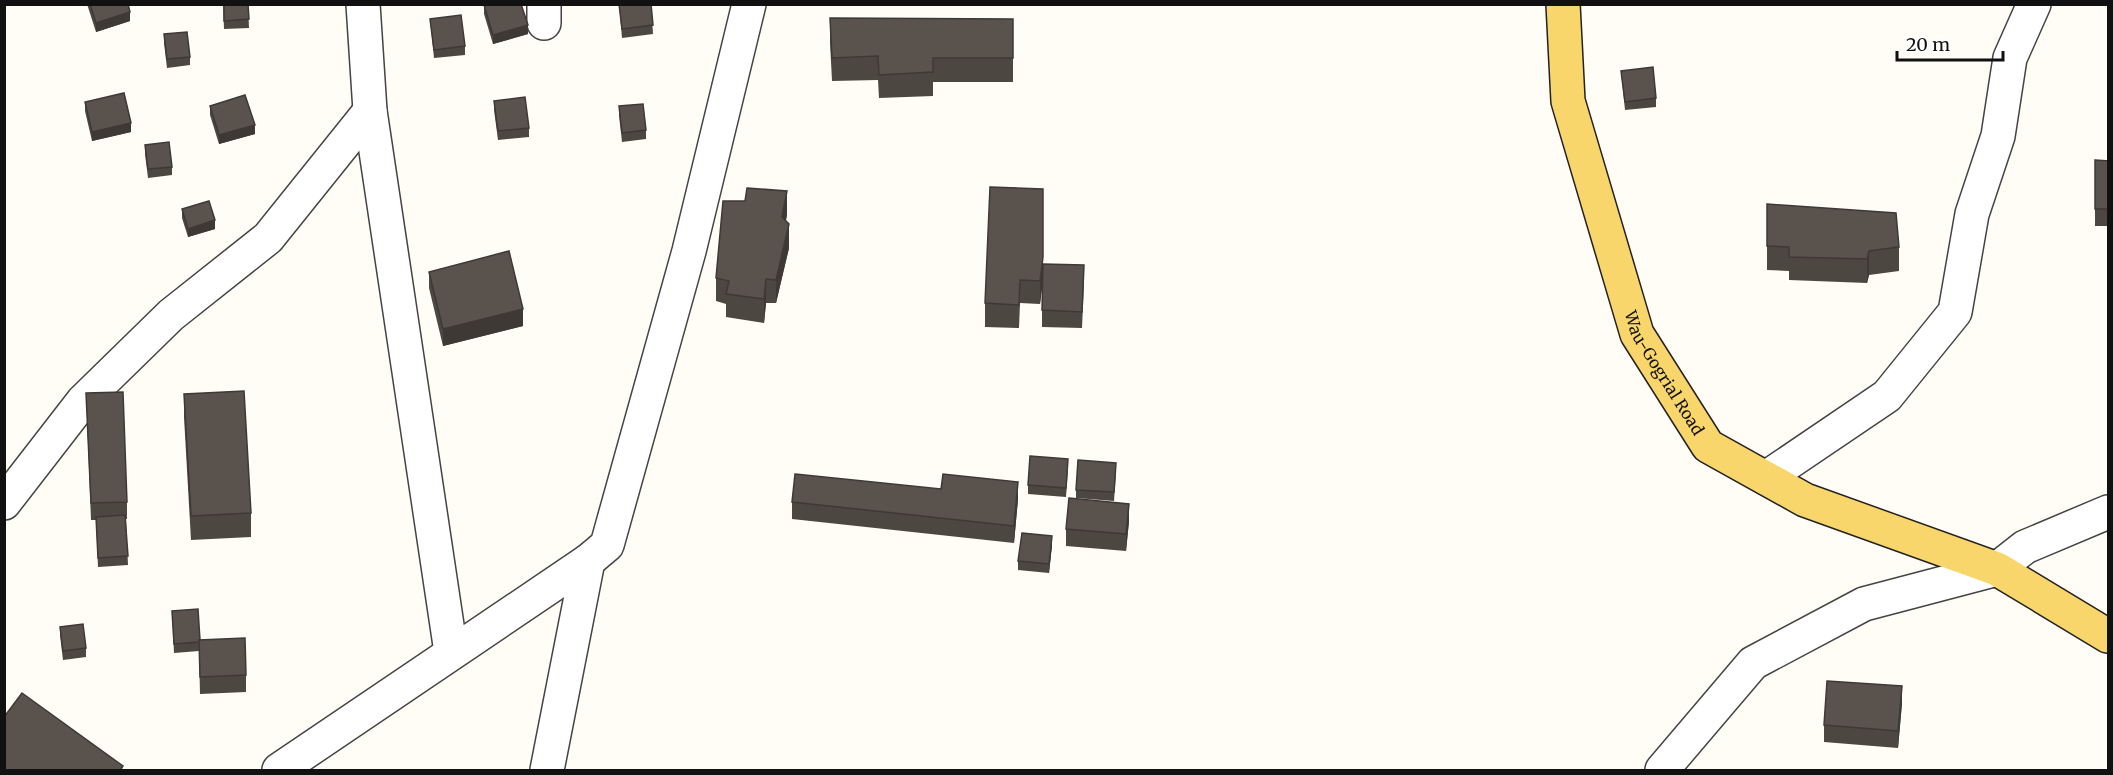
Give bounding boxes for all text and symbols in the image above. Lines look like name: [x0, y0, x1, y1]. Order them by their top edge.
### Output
scale bar: [1897, 24, 2004, 62]
text: 20 m: [1906, 33, 1950, 56]
street label: Wau-Gogrial Road: [1620, 307, 1709, 439]

